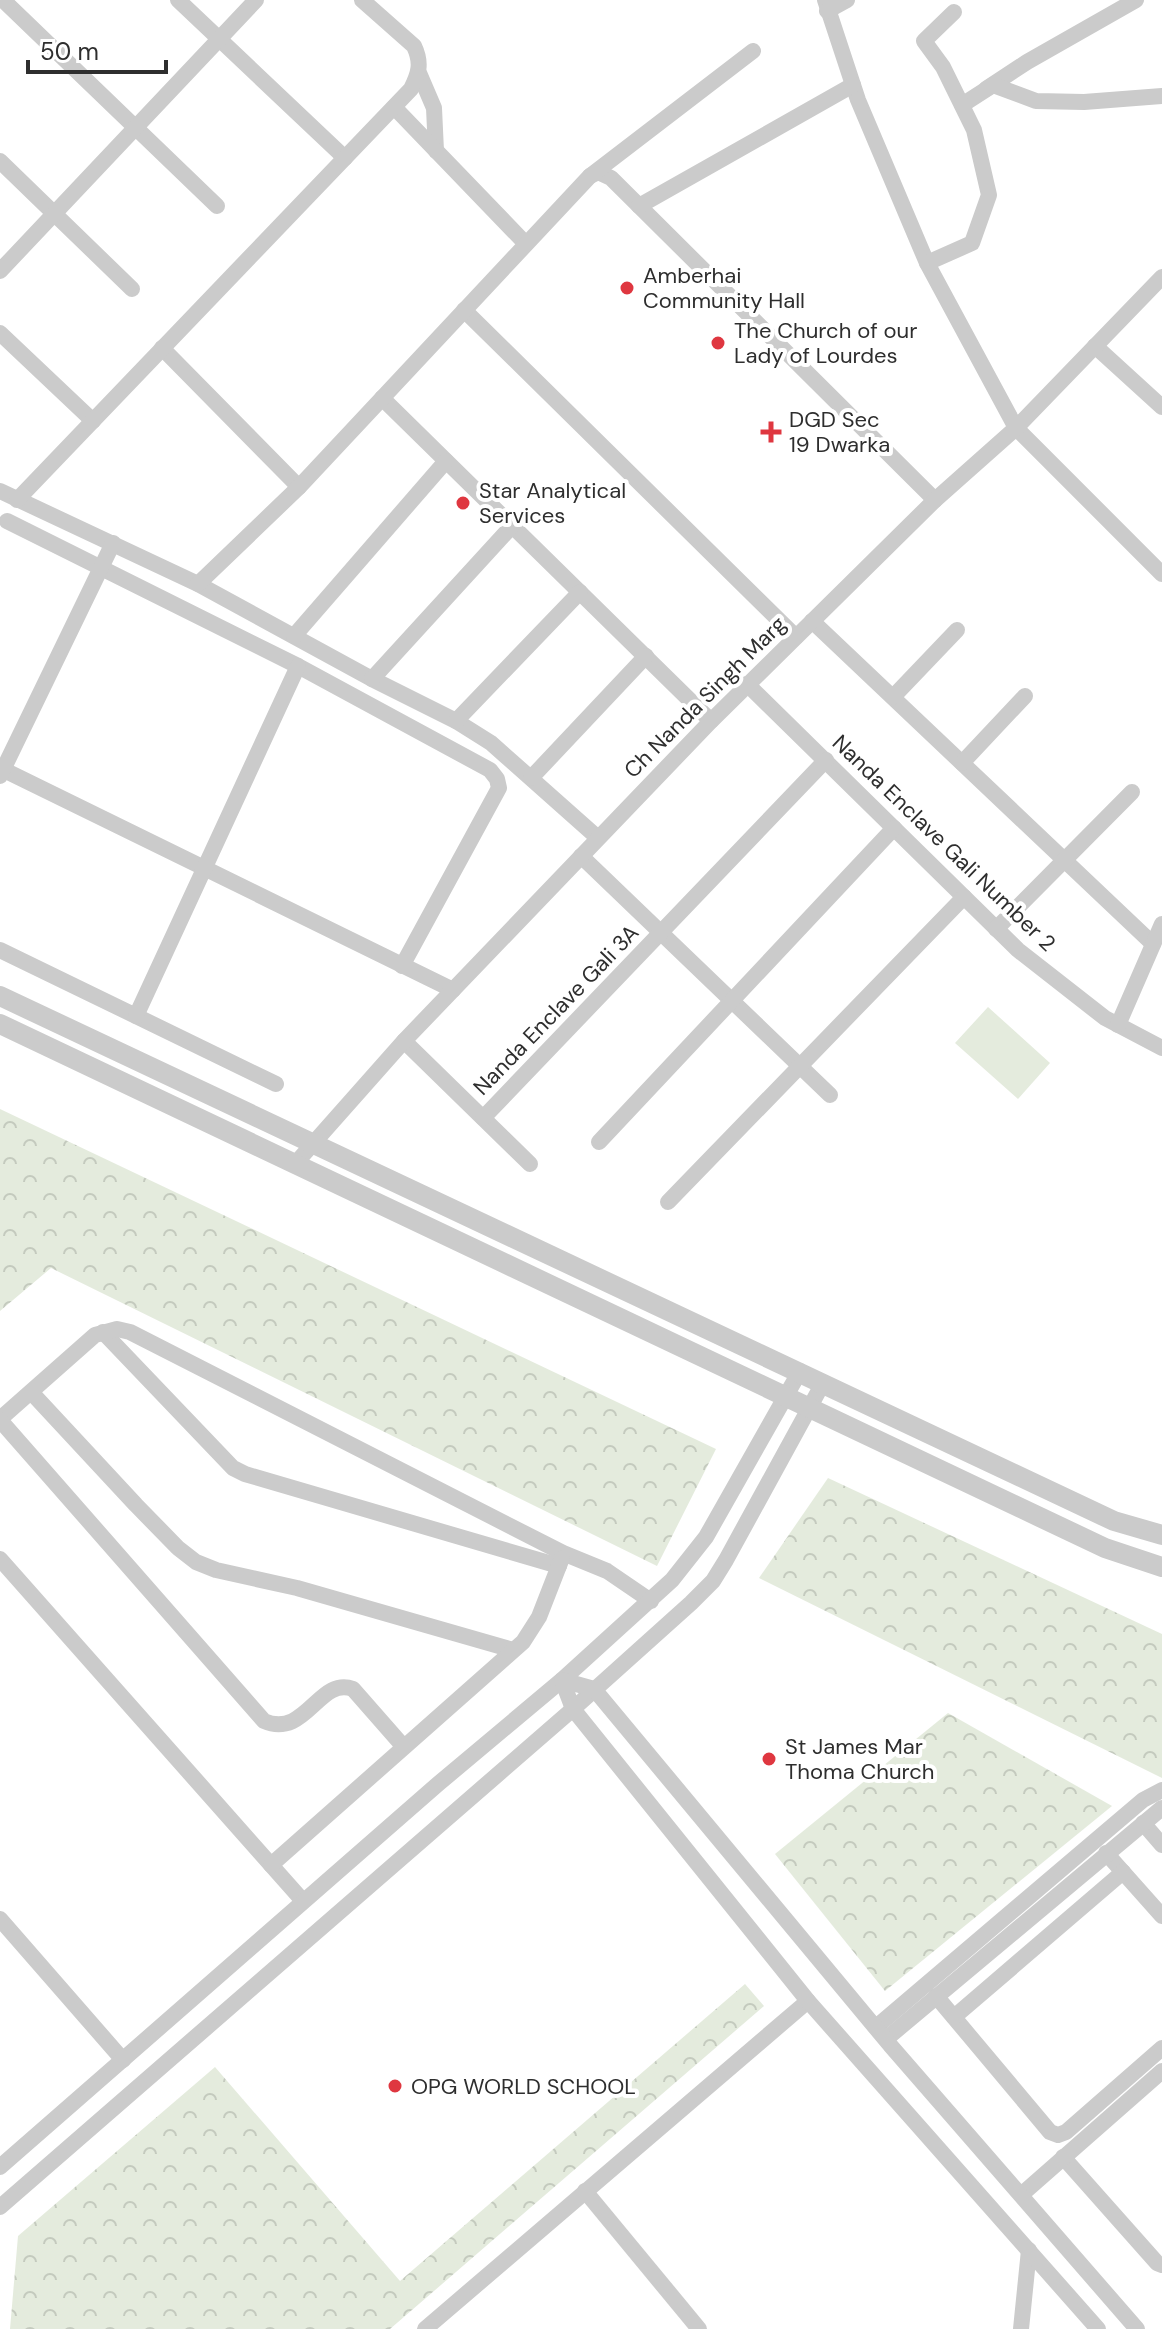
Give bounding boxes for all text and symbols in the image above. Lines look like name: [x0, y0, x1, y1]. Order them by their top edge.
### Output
scale bar: [28, 24, 166, 74]
text: 50 m: [40, 36, 99, 67]
place label: Amberhai Community Hall: [643, 261, 805, 315]
marker: Amberhai Community Hall: [618, 279, 636, 297]
place label: The Church of our Lady of Lourdes: [734, 316, 917, 370]
marker: The Church of our Lady of Lourdes: [709, 334, 727, 352]
place label: DGD Sec 19 Dwarka: [789, 405, 890, 459]
marker: DGD Sec 19 Dwarka: [760, 421, 782, 443]
place label: Star Analytical Services: [479, 476, 626, 530]
marker: Star Analytical Services: [454, 494, 472, 512]
street label: Ch Nanda Singh Marg: [618, 610, 792, 784]
street label: Nanda Enclave Gali Number 2: [826, 728, 1062, 958]
street label: Nanda Enclave Gali 3A: [467, 919, 645, 1101]
place label: St James Mar Thoma Church: [785, 1732, 934, 1786]
marker: St James Mar Thoma Church: [760, 1750, 778, 1768]
place label: OPG WORLD SCHOOL: [411, 2072, 636, 2101]
marker: OPG WORLD SCHOOL: [386, 2077, 404, 2095]

